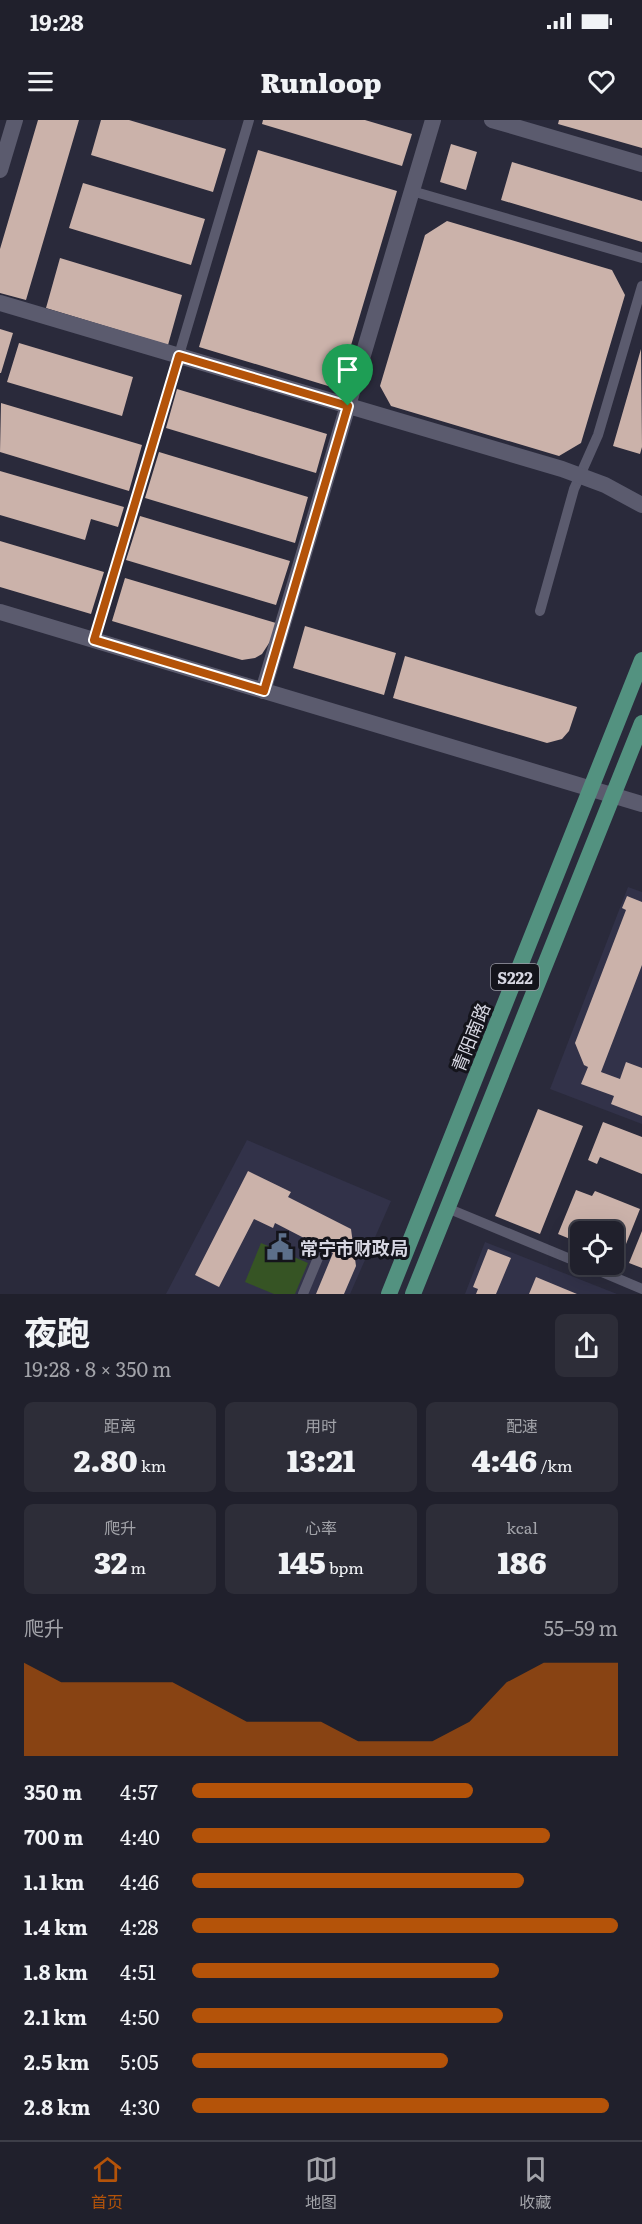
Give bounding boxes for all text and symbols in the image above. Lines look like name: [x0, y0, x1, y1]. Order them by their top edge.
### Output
text: 19:28: [30, 5, 84, 38]
text: Runloop: [260, 61, 382, 101]
icon: menu: [24, 65, 57, 98]
icon: heart: [585, 65, 618, 98]
pin: [322, 344, 373, 406]
icon: arrive: [331, 353, 364, 386]
road number: S222: [491, 964, 539, 990]
street label: 青阳南路: [444, 999, 496, 1075]
map controls: [570, 1221, 624, 1275]
button: locate: [570, 1221, 624, 1275]
public building icon: 常宁市财政局: [265, 1232, 295, 1262]
place label: 常宁市财政局: [300, 1234, 408, 1261]
text: 夜跑: [24, 1306, 90, 1355]
button: share: [555, 1314, 618, 1377]
text: 19:28 · 8 × 350 m: [24, 1353, 171, 1383]
text: 距离: [104, 1413, 136, 1437]
text: 用时: [305, 1413, 337, 1437]
text: 配速: [506, 1413, 538, 1437]
text: 2.80: [74, 1437, 138, 1481]
text: 13:21: [287, 1437, 355, 1481]
text: 4:46: [472, 1437, 537, 1481]
text: km: [138, 1453, 166, 1477]
text: /km: [537, 1453, 572, 1477]
text: 爬升: [104, 1515, 136, 1539]
text: 心率: [305, 1515, 337, 1539]
text: kcal: [506, 1515, 538, 1539]
text: 32: [94, 1539, 127, 1583]
text: 145: [278, 1539, 326, 1583]
text: 186: [497, 1539, 547, 1583]
text: m: [127, 1555, 146, 1579]
text: bpm: [326, 1555, 364, 1579]
text: 爬升: [24, 1612, 64, 1642]
text: 55–59 m: [544, 1612, 618, 1642]
text: 350 m: [24, 1776, 82, 1806]
text: 4:57: [120, 1776, 158, 1806]
text: 700 m: [24, 1821, 83, 1851]
text: 4:40: [120, 1821, 160, 1851]
text: 1.1 km: [24, 1866, 84, 1896]
text: 4:46: [120, 1866, 159, 1896]
text: 1.4 km: [24, 1911, 88, 1941]
text: 4:28: [120, 1911, 159, 1941]
text: 1.8 km: [24, 1956, 88, 1986]
text: 4:51: [120, 1956, 156, 1986]
text: 2.1 km: [24, 2001, 87, 2031]
text: 4:50: [120, 2001, 159, 2031]
text: 2.5 km: [24, 2046, 90, 2076]
text: 5:05: [120, 2046, 159, 2076]
text: 2.8 km: [24, 2091, 90, 2121]
text: 4:30: [120, 2091, 160, 2121]
tab: 首页: [91, 2153, 124, 2213]
tab: 地图: [305, 2153, 338, 2213]
tab: 收藏: [519, 2153, 552, 2213]

